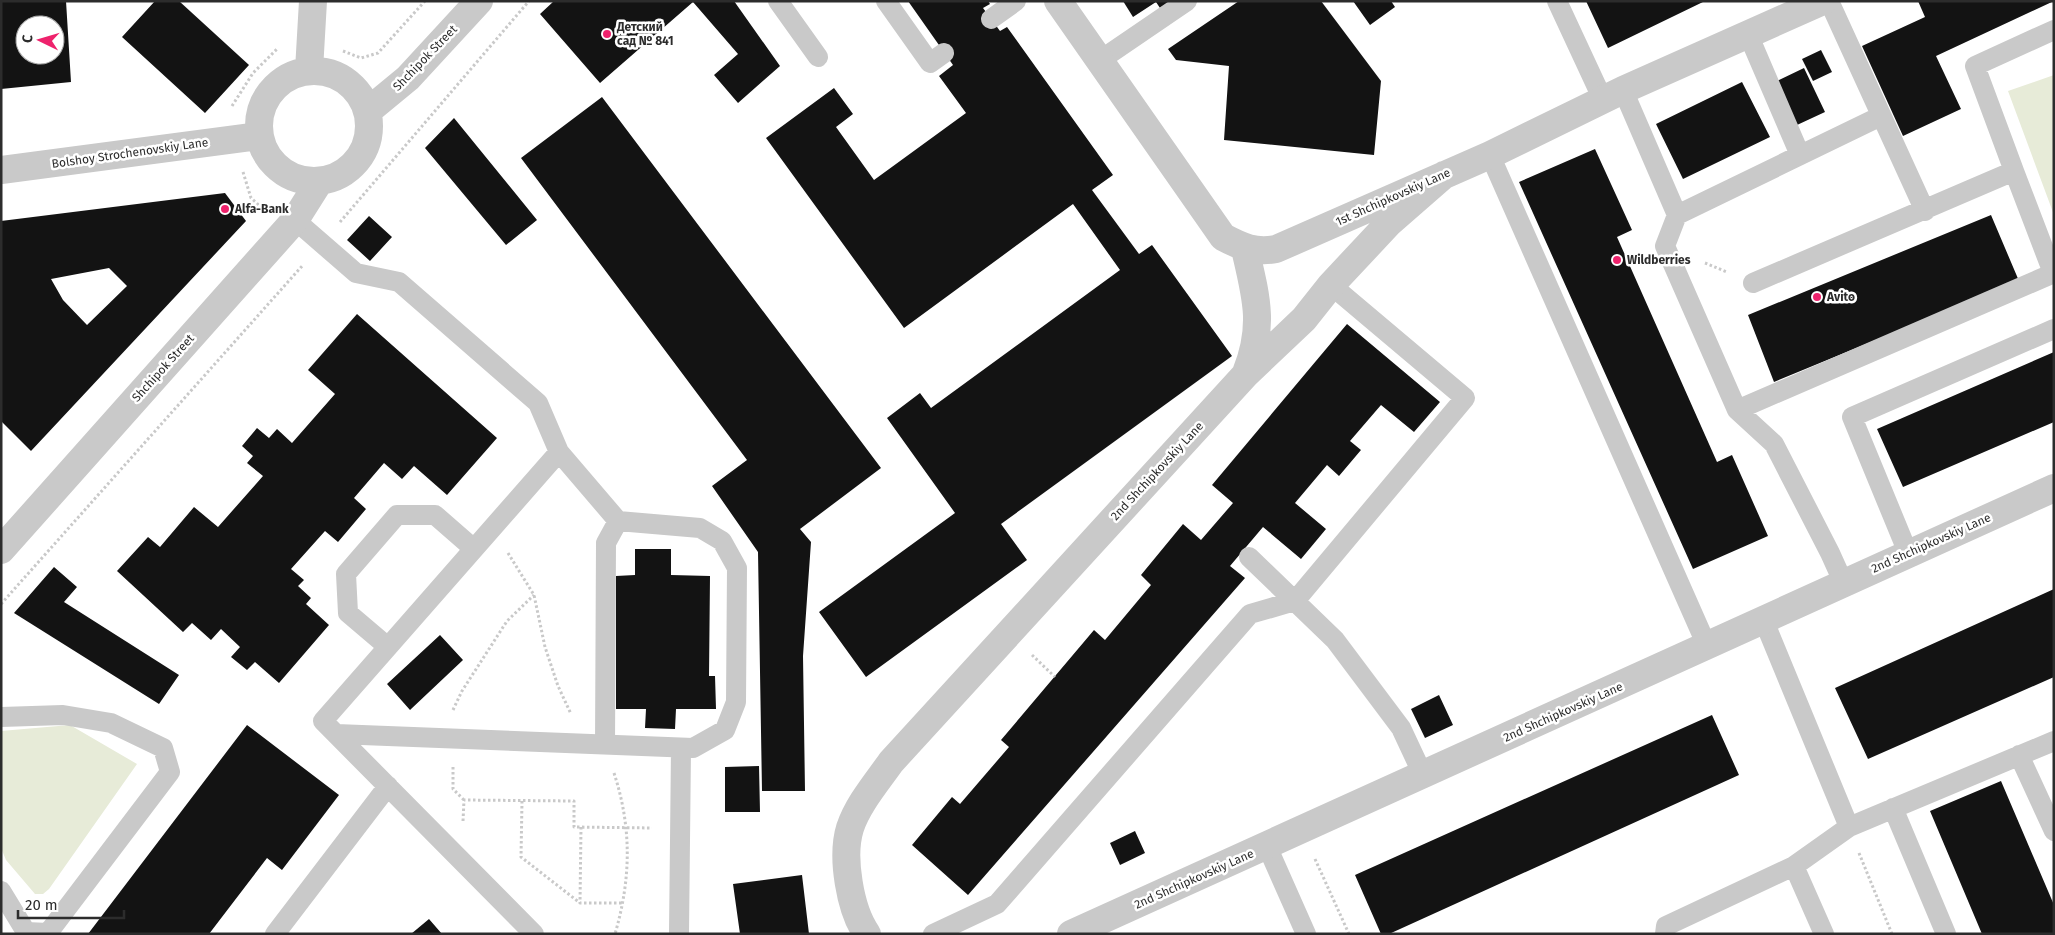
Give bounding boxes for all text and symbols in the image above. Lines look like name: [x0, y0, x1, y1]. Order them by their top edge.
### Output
north arrow: [15, 15, 65, 65]
place label: Детский сад № 841: [616, 20, 674, 48]
street label: Shchipok Street: [390, 22, 460, 94]
marker: Детский сад № 841: [601, 28, 613, 40]
text: С: [19, 34, 36, 44]
street label: Bolshoy Strochenovskiy Lane: [51, 135, 209, 171]
street label: 1st Shchipkovskiy Lane: [1333, 165, 1453, 229]
place label: Alfa-Bank: [234, 202, 289, 216]
marker: Alfa-Bank: [219, 203, 231, 215]
place label: Wildberries: [1627, 253, 1691, 267]
marker: Wildberries: [1611, 254, 1623, 266]
place label: Avito: [1826, 290, 1855, 304]
marker: Avito: [1811, 291, 1823, 303]
street label: Shchipok Street: [129, 331, 197, 405]
street label: 2nd Shchipkovskiy Lane: [1108, 419, 1206, 523]
street label: 2nd Shchipkovskiy Lane: [1869, 510, 1993, 576]
street label: 2nd Shchipkovskiy Lane: [1501, 679, 1625, 745]
street label: 2nd Shchipkovskiy Lane: [1132, 846, 1256, 912]
scale bar: [18, 888, 124, 920]
text: 20 m: [25, 896, 58, 914]

